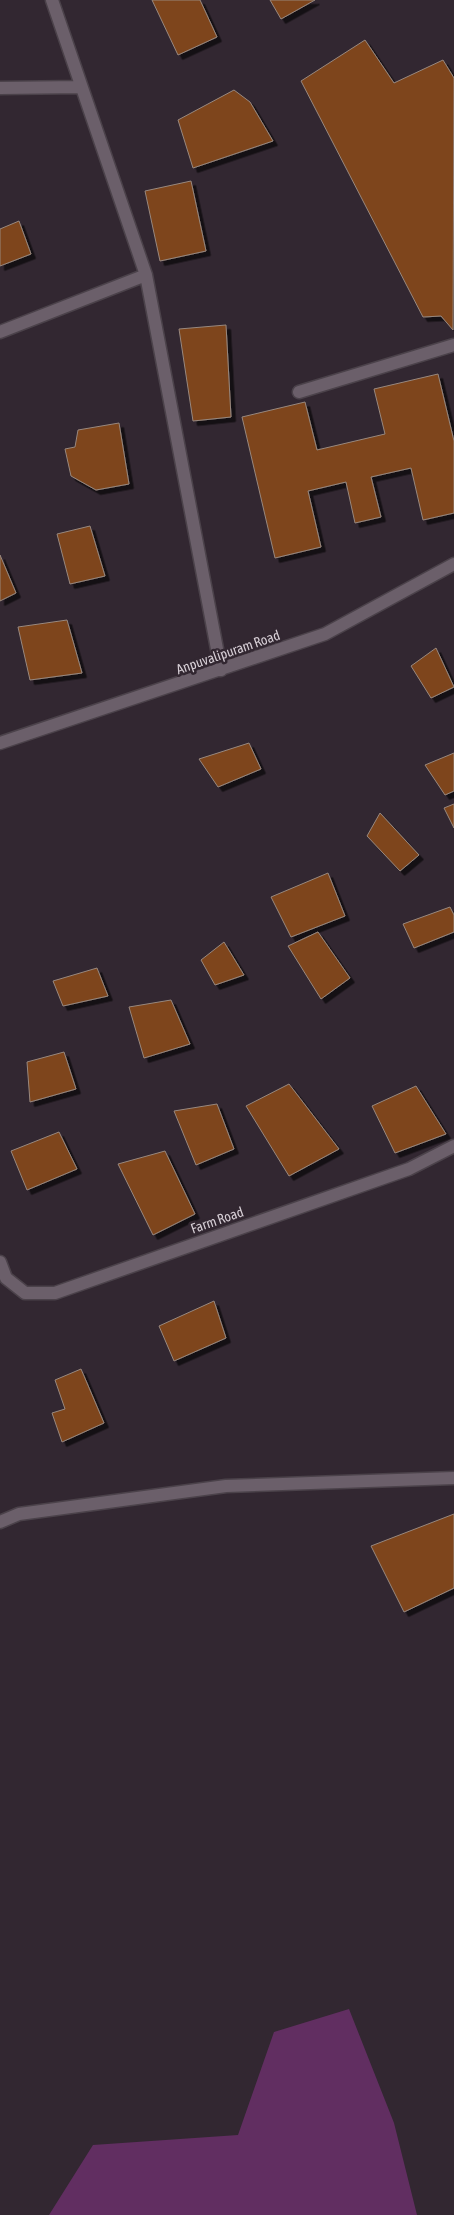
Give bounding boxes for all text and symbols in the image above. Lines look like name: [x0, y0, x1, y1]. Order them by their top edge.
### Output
street label: Anpuvalipuram Road: [174, 627, 282, 677]
street label: Farm Road: [189, 1204, 245, 1236]

